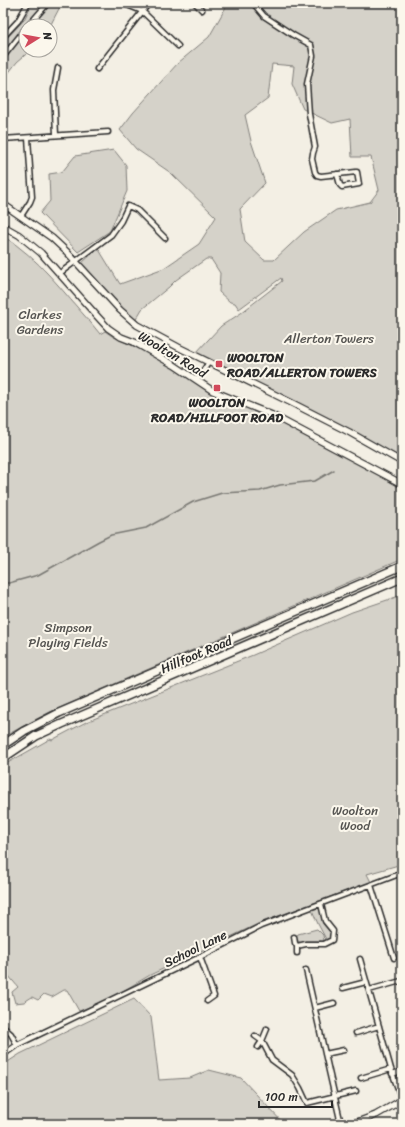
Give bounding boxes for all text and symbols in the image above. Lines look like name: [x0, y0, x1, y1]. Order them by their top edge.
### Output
north arrow: [18, 18, 58, 58]
text: N: [37, 30, 57, 42]
park label: Clarkes Gardens: [17, 303, 64, 341]
street label: Woolton Road: [134, 325, 213, 385]
park label: Allerton Towers: [283, 327, 374, 350]
place label: WOOLTON ROAD/ALLERTON TOWERS: [226, 346, 378, 384]
marker: WOOLTON ROAD/ALLERTON TOWERS: [214, 359, 224, 369]
marker: WOOLTON ROAD/HILLFOOT ROAD: [212, 383, 222, 393]
place label: WOOLTON ROAD/HILLFOOT ROAD: [150, 391, 283, 429]
park label: Simpson Playing Fields: [28, 616, 109, 654]
street label: Hillfoot Road: [157, 629, 237, 680]
park label: Woolton Wood: [332, 799, 378, 837]
street label: School Lane: [160, 923, 231, 974]
scale bar: [259, 1083, 332, 1109]
text: 100 m: [265, 1086, 298, 1108]

